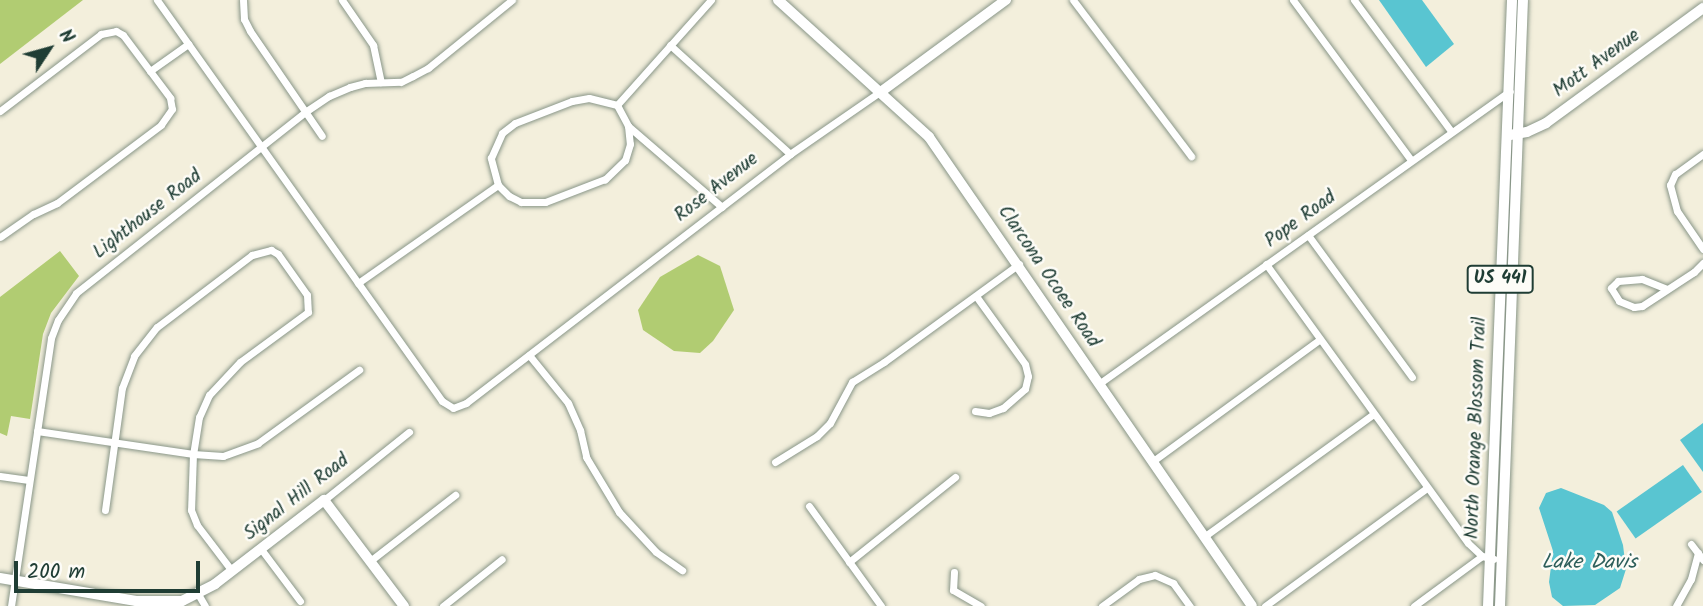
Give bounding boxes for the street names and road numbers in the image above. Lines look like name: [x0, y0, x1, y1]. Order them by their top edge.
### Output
street label: Mott Avenue: [1549, 25, 1645, 103]
street label: Rose Avenue: [671, 148, 763, 228]
street label: Lighthouse Road: [89, 165, 207, 265]
street label: Pope Road: [1261, 187, 1341, 253]
street label: Clarcona Ocoee Road: [992, 202, 1104, 352]
road number: US 441: [1465, 264, 1535, 293]
street label: North Orange Blossom Trail: [1462, 316, 1492, 540]
street label: Signal Hill Road: [240, 450, 354, 546]

